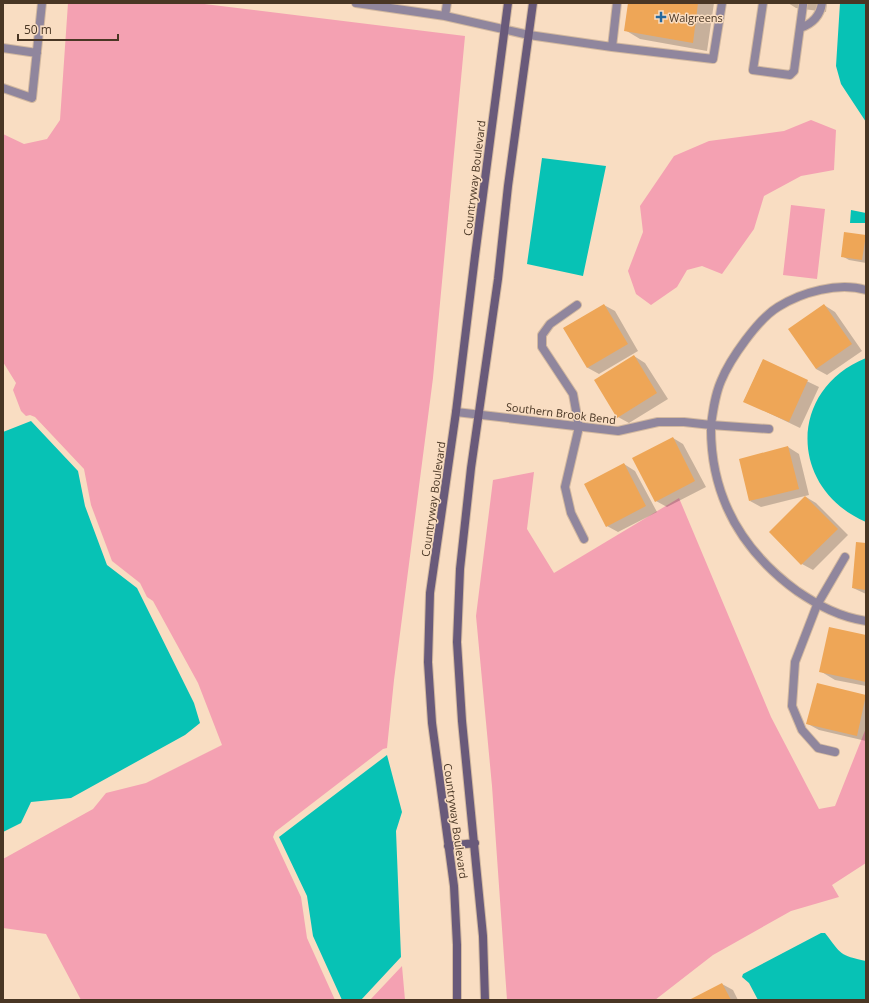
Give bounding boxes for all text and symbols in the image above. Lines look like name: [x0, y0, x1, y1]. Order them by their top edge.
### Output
place label: Walgreens: [669, 10, 723, 25]
marker: Walgreens: [656, 12, 666, 22]
scale bar: [18, 16, 118, 42]
text: 50 m: [24, 21, 52, 38]
street label: Countryway Boulevard: [459, 119, 489, 237]
street label: Southern Brook Bend: [505, 399, 617, 427]
street label: Countryway Boulevard: [417, 440, 449, 558]
street label: Countryway Boulevard: [440, 762, 472, 880]

